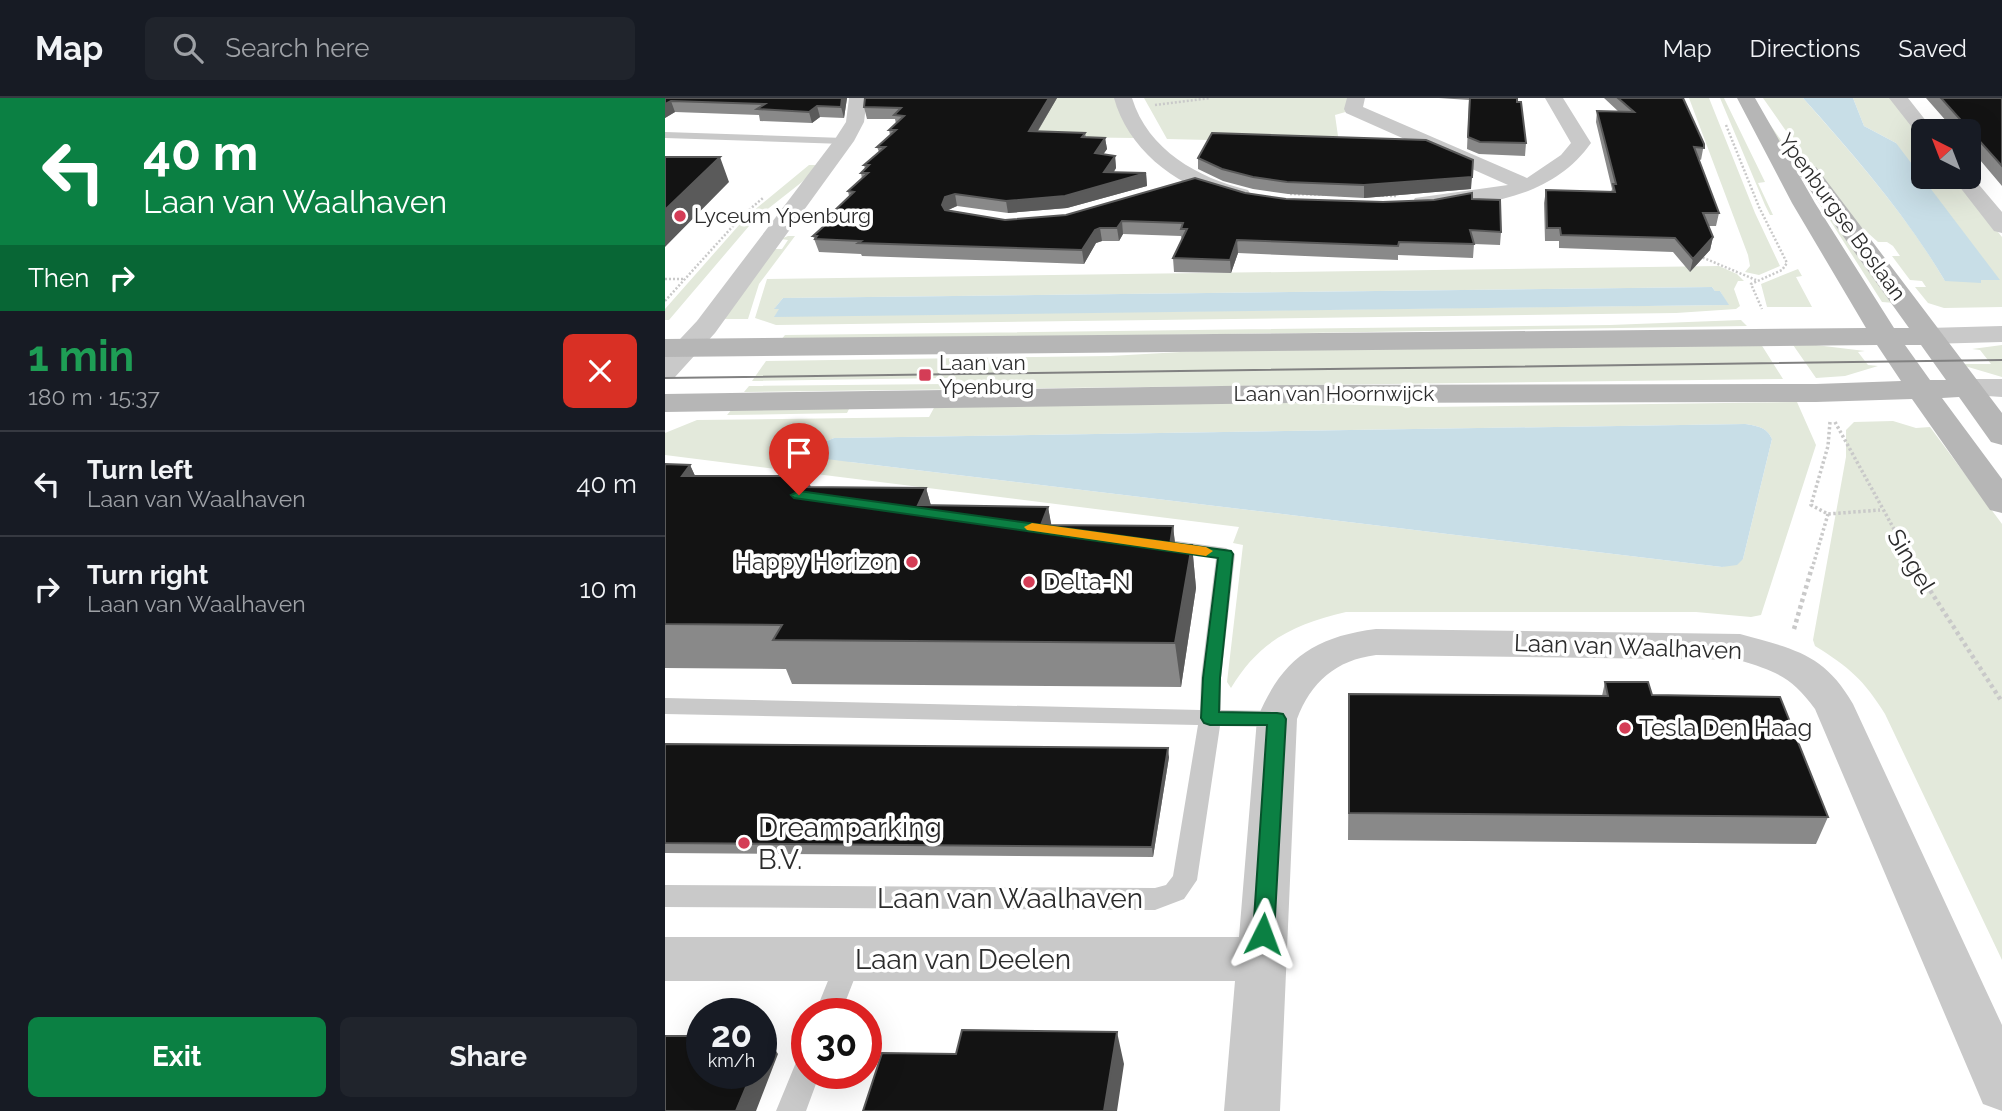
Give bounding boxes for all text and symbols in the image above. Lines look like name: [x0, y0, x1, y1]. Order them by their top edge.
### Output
search box: [145, 17, 635, 80]
text: Map: [35, 29, 103, 68]
icon: search: [169, 29, 207, 67]
text: Search here: [225, 33, 370, 63]
text: Map: [1663, 34, 1712, 63]
text: Directions: [1750, 34, 1860, 63]
text: Saved: [1898, 34, 1967, 63]
north arrow: [1911, 119, 1981, 189]
map controls: [1911, 119, 1981, 189]
text: 40 m: [143, 124, 258, 181]
icon: left: [28, 126, 119, 217]
street label: Ypenburgse Boslaan: [1773, 128, 1911, 305]
text: Laan van Waalhaven: [143, 183, 447, 220]
place label: Lyceum Ypenburg: [694, 203, 871, 228]
marker: Lyceum Ypenburg: [672, 208, 688, 224]
icon: right: [103, 259, 141, 297]
text: Then: [28, 263, 89, 293]
text: 1 min: [28, 332, 134, 381]
button: close: [563, 334, 637, 408]
place label: Laan van Ypenburg: [939, 350, 1034, 399]
marker: Laan van Ypenburg: [917, 367, 933, 383]
street label: Laan van Hoornwijck: [1234, 381, 1434, 406]
text: 180 m · 15:37: [28, 383, 160, 410]
pin: [769, 423, 829, 495]
icon: arrive: [780, 434, 818, 472]
text: Turn left: [87, 455, 193, 485]
icon: left: [28, 465, 66, 503]
text: 40 m: [576, 469, 637, 499]
text: Laan van Waalhaven: [87, 485, 306, 512]
street label: Singel: [1881, 524, 1942, 598]
place label: Happy Horizon: [734, 547, 898, 576]
marker: Happy Horizon: [904, 554, 920, 570]
text: Turn right: [87, 560, 208, 590]
place label: Delta-N: [1043, 567, 1131, 596]
icon: right: [28, 570, 66, 608]
text: 10 m: [579, 574, 637, 604]
marker: Delta-N: [1021, 574, 1037, 590]
text: Laan van Waalhaven: [87, 590, 306, 617]
street label: Laan van Waalhaven: [1514, 628, 1743, 665]
place label: Tesla Den Haag: [1639, 713, 1812, 742]
marker: Tesla Den Haag: [1617, 720, 1633, 736]
place label: Dreamparking B.V.: [758, 811, 942, 876]
marker: Dreamparking B.V.: [736, 835, 752, 851]
street label: Laan van Waalhaven: [877, 882, 1143, 915]
position arrow: [1226, 897, 1300, 971]
street label: Laan van Deelen: [855, 943, 1071, 976]
speed limit sign: 30: [791, 998, 882, 1089]
text: 20: [711, 1014, 752, 1055]
button: Exit: [28, 1017, 326, 1097]
button: Share: [340, 1017, 637, 1097]
text: km/h: [708, 1050, 755, 1071]

